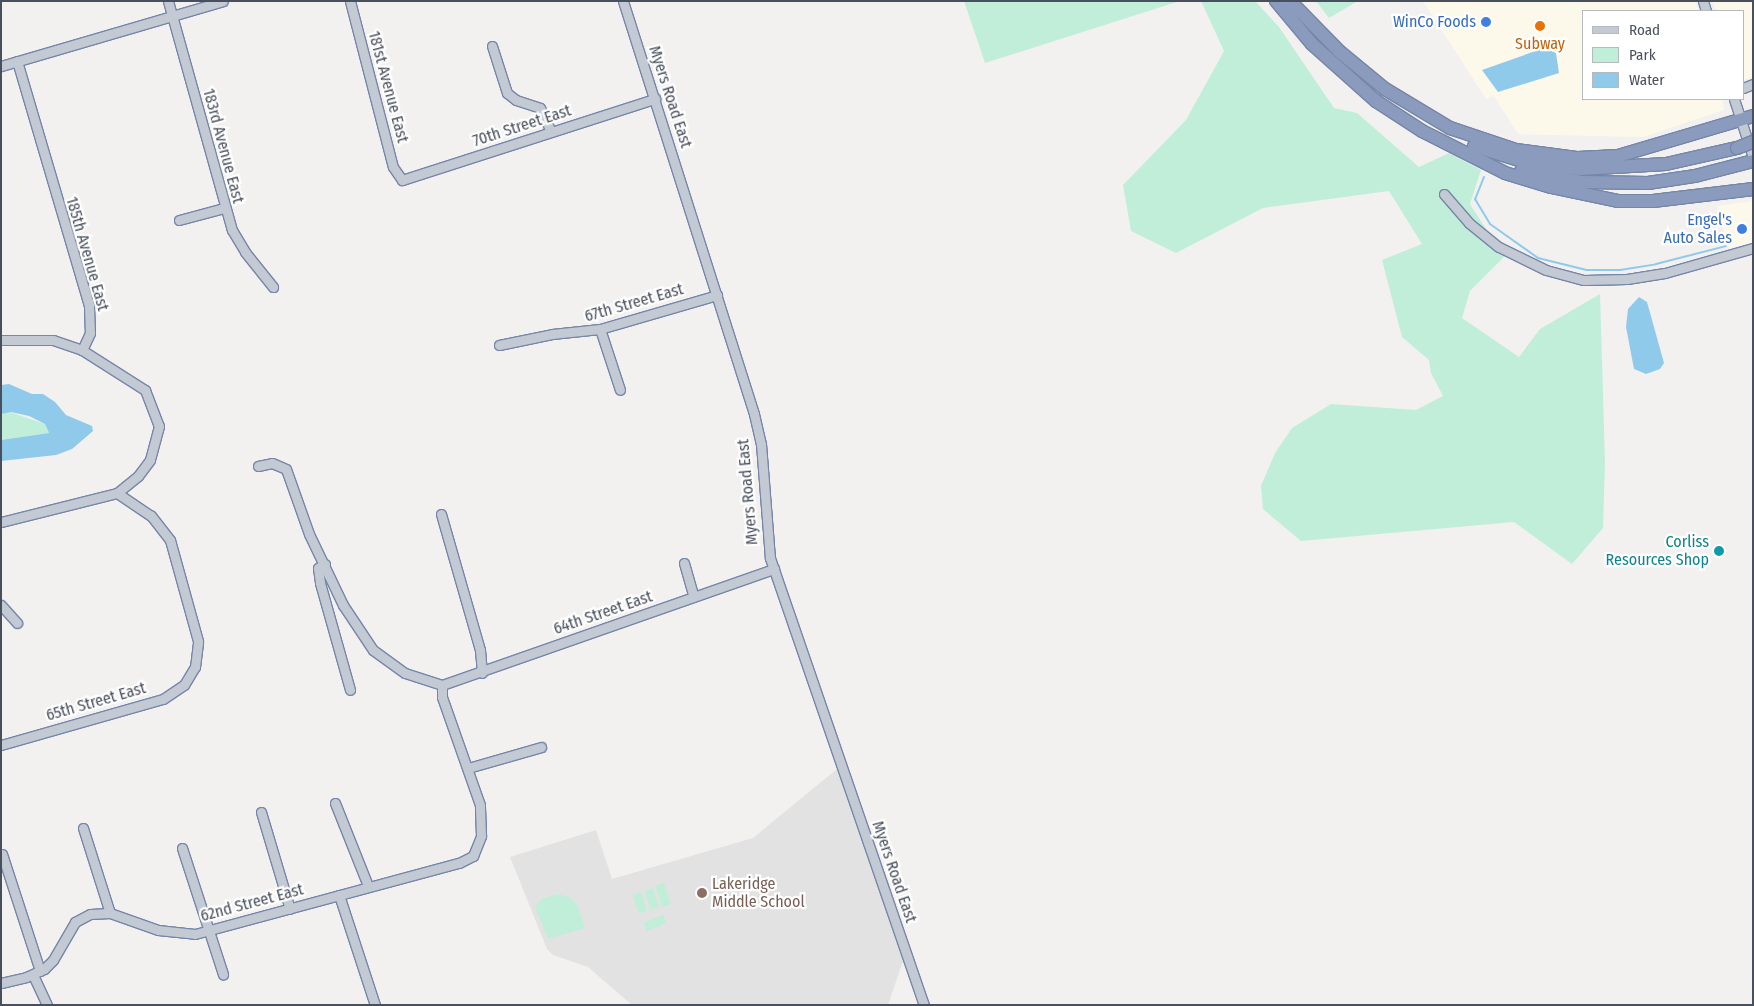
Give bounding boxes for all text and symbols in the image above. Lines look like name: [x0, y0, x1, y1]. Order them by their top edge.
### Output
legend: [1582, 10, 1744, 100]
place label: WinCo Foods: [1393, 12, 1476, 32]
marker: WinCo Foods: [1480, 16, 1492, 28]
marker: Subway: [1534, 20, 1546, 32]
text: Road: [1629, 21, 1660, 39]
street label: 181st Avenue East: [364, 29, 412, 145]
place label: Subway: [1515, 34, 1565, 54]
street label: Myers Road East: [644, 43, 696, 151]
text: Park: [1629, 46, 1656, 64]
text: Water: [1629, 71, 1664, 89]
street label: 183rd Avenue East: [198, 87, 248, 205]
street label: 70th Street East: [470, 101, 574, 151]
street label: 185th Avenue East: [62, 195, 112, 313]
place label: Engel's Auto Sales: [1664, 210, 1732, 248]
marker: Engel's Auto Sales: [1736, 223, 1748, 235]
street label: 67th Street East: [582, 280, 686, 326]
street label: Myers Road East: [734, 438, 762, 546]
place label: Corliss Resources Shop: [1606, 532, 1709, 570]
marker: Corliss Resources Shop: [1713, 545, 1725, 557]
street label: 64th Street East: [551, 587, 655, 639]
street label: 65th Street East: [44, 679, 148, 725]
street label: Myers Road East: [868, 819, 920, 925]
place label: Lakeridge Middle School: [712, 874, 805, 912]
street label: 62nd Street East: [198, 880, 306, 926]
marker: Lakeridge Middle School: [696, 887, 708, 899]

